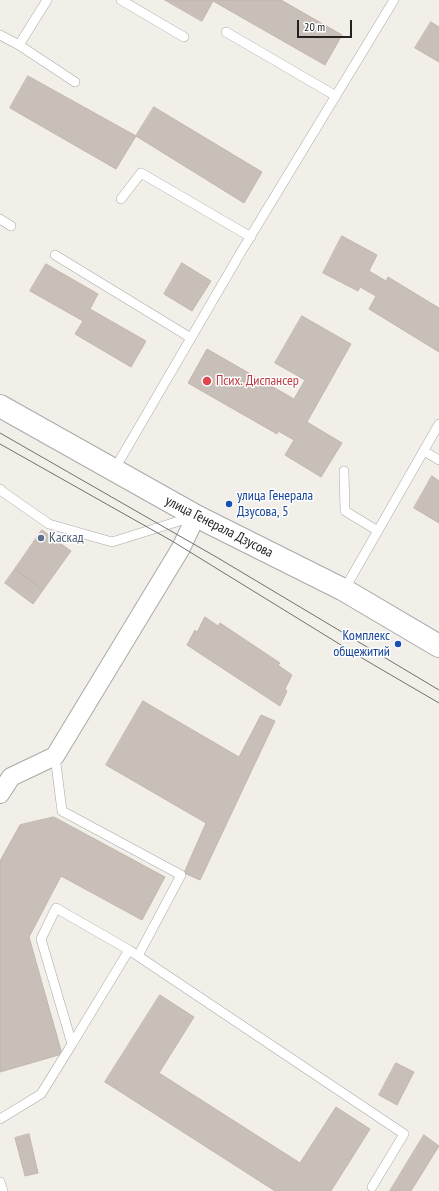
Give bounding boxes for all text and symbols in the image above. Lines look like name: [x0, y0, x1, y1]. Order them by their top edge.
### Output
scale bar: [299, 12, 354, 38]
text: 20 m: [304, 19, 325, 34]
place label: Псих. Диспансер: [216, 373, 299, 389]
marker: Псих. Диспансер: [201, 375, 213, 387]
place label: улица Генерала Дзусова, 5: [237, 488, 313, 520]
street label: улица Генерала Дзусова: [162, 493, 276, 561]
marker: улица Генерала Дзусова, 5: [224, 499, 234, 509]
place label: Каскад: [49, 530, 84, 546]
marker: Каскад: [36, 533, 46, 543]
place label: Комплекс общежитий: [333, 628, 390, 660]
marker: Комплекс общежитий: [393, 639, 403, 649]

